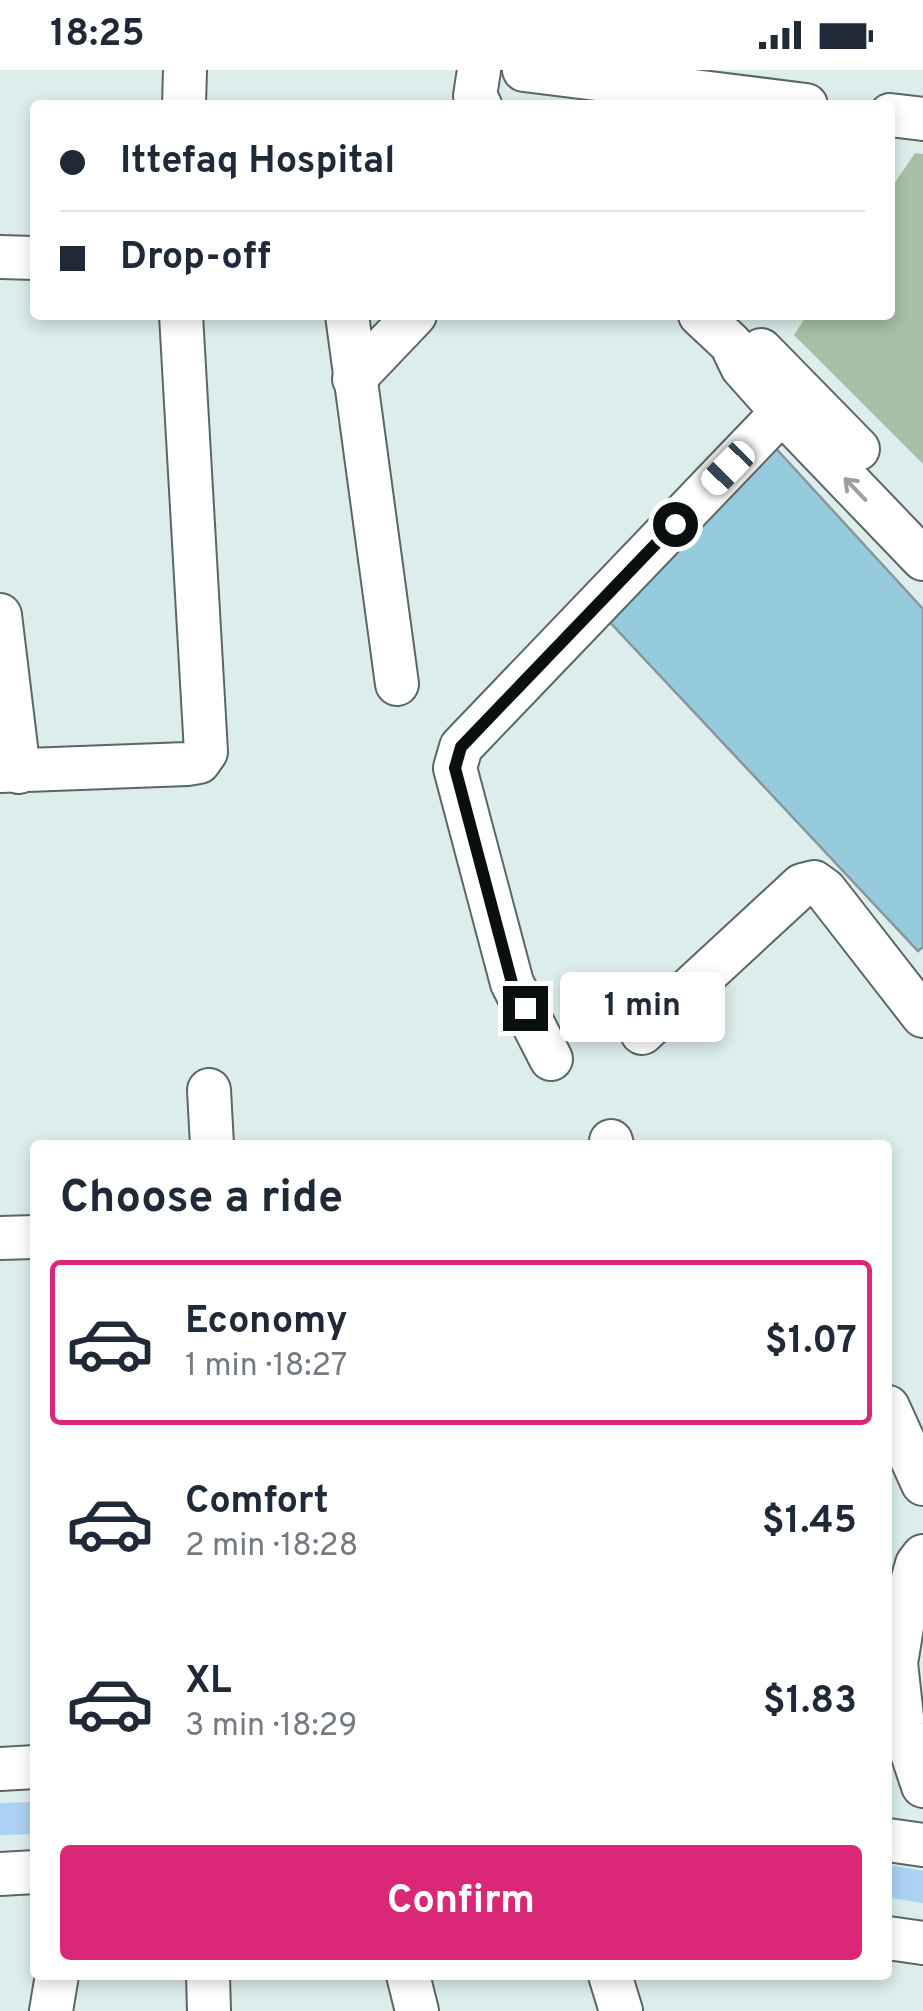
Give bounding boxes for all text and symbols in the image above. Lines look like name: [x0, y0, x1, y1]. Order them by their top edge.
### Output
text: 18:25: [50, 11, 145, 60]
text: Ittefaq Hospital: [120, 138, 395, 187]
text: Drop-off: [120, 234, 271, 283]
car: [696, 436, 760, 500]
one-way arrow: [844, 478, 868, 502]
route start: [653, 502, 698, 547]
callout: 1 min: [560, 973, 725, 1043]
route end: [503, 986, 548, 1031]
text: 1 min: [604, 987, 681, 1027]
text: Choose a ride: [60, 1171, 343, 1228]
icon: car: [65, 1298, 155, 1388]
text: Economy: [185, 1298, 347, 1347]
text: $1.07: [765, 1318, 857, 1367]
text: 1 min · 18:27: [185, 1347, 347, 1387]
icon: car: [65, 1478, 155, 1568]
text: Comfort: [185, 1478, 329, 1527]
text: $1.45: [762, 1498, 857, 1547]
text: 2 min · 18:28: [185, 1527, 358, 1567]
icon: car: [65, 1658, 155, 1748]
text: XL: [185, 1658, 232, 1707]
text: $1.83: [763, 1678, 857, 1727]
text: 3 min · 18:29: [185, 1707, 357, 1747]
button: Confirm: [60, 1845, 862, 1960]

